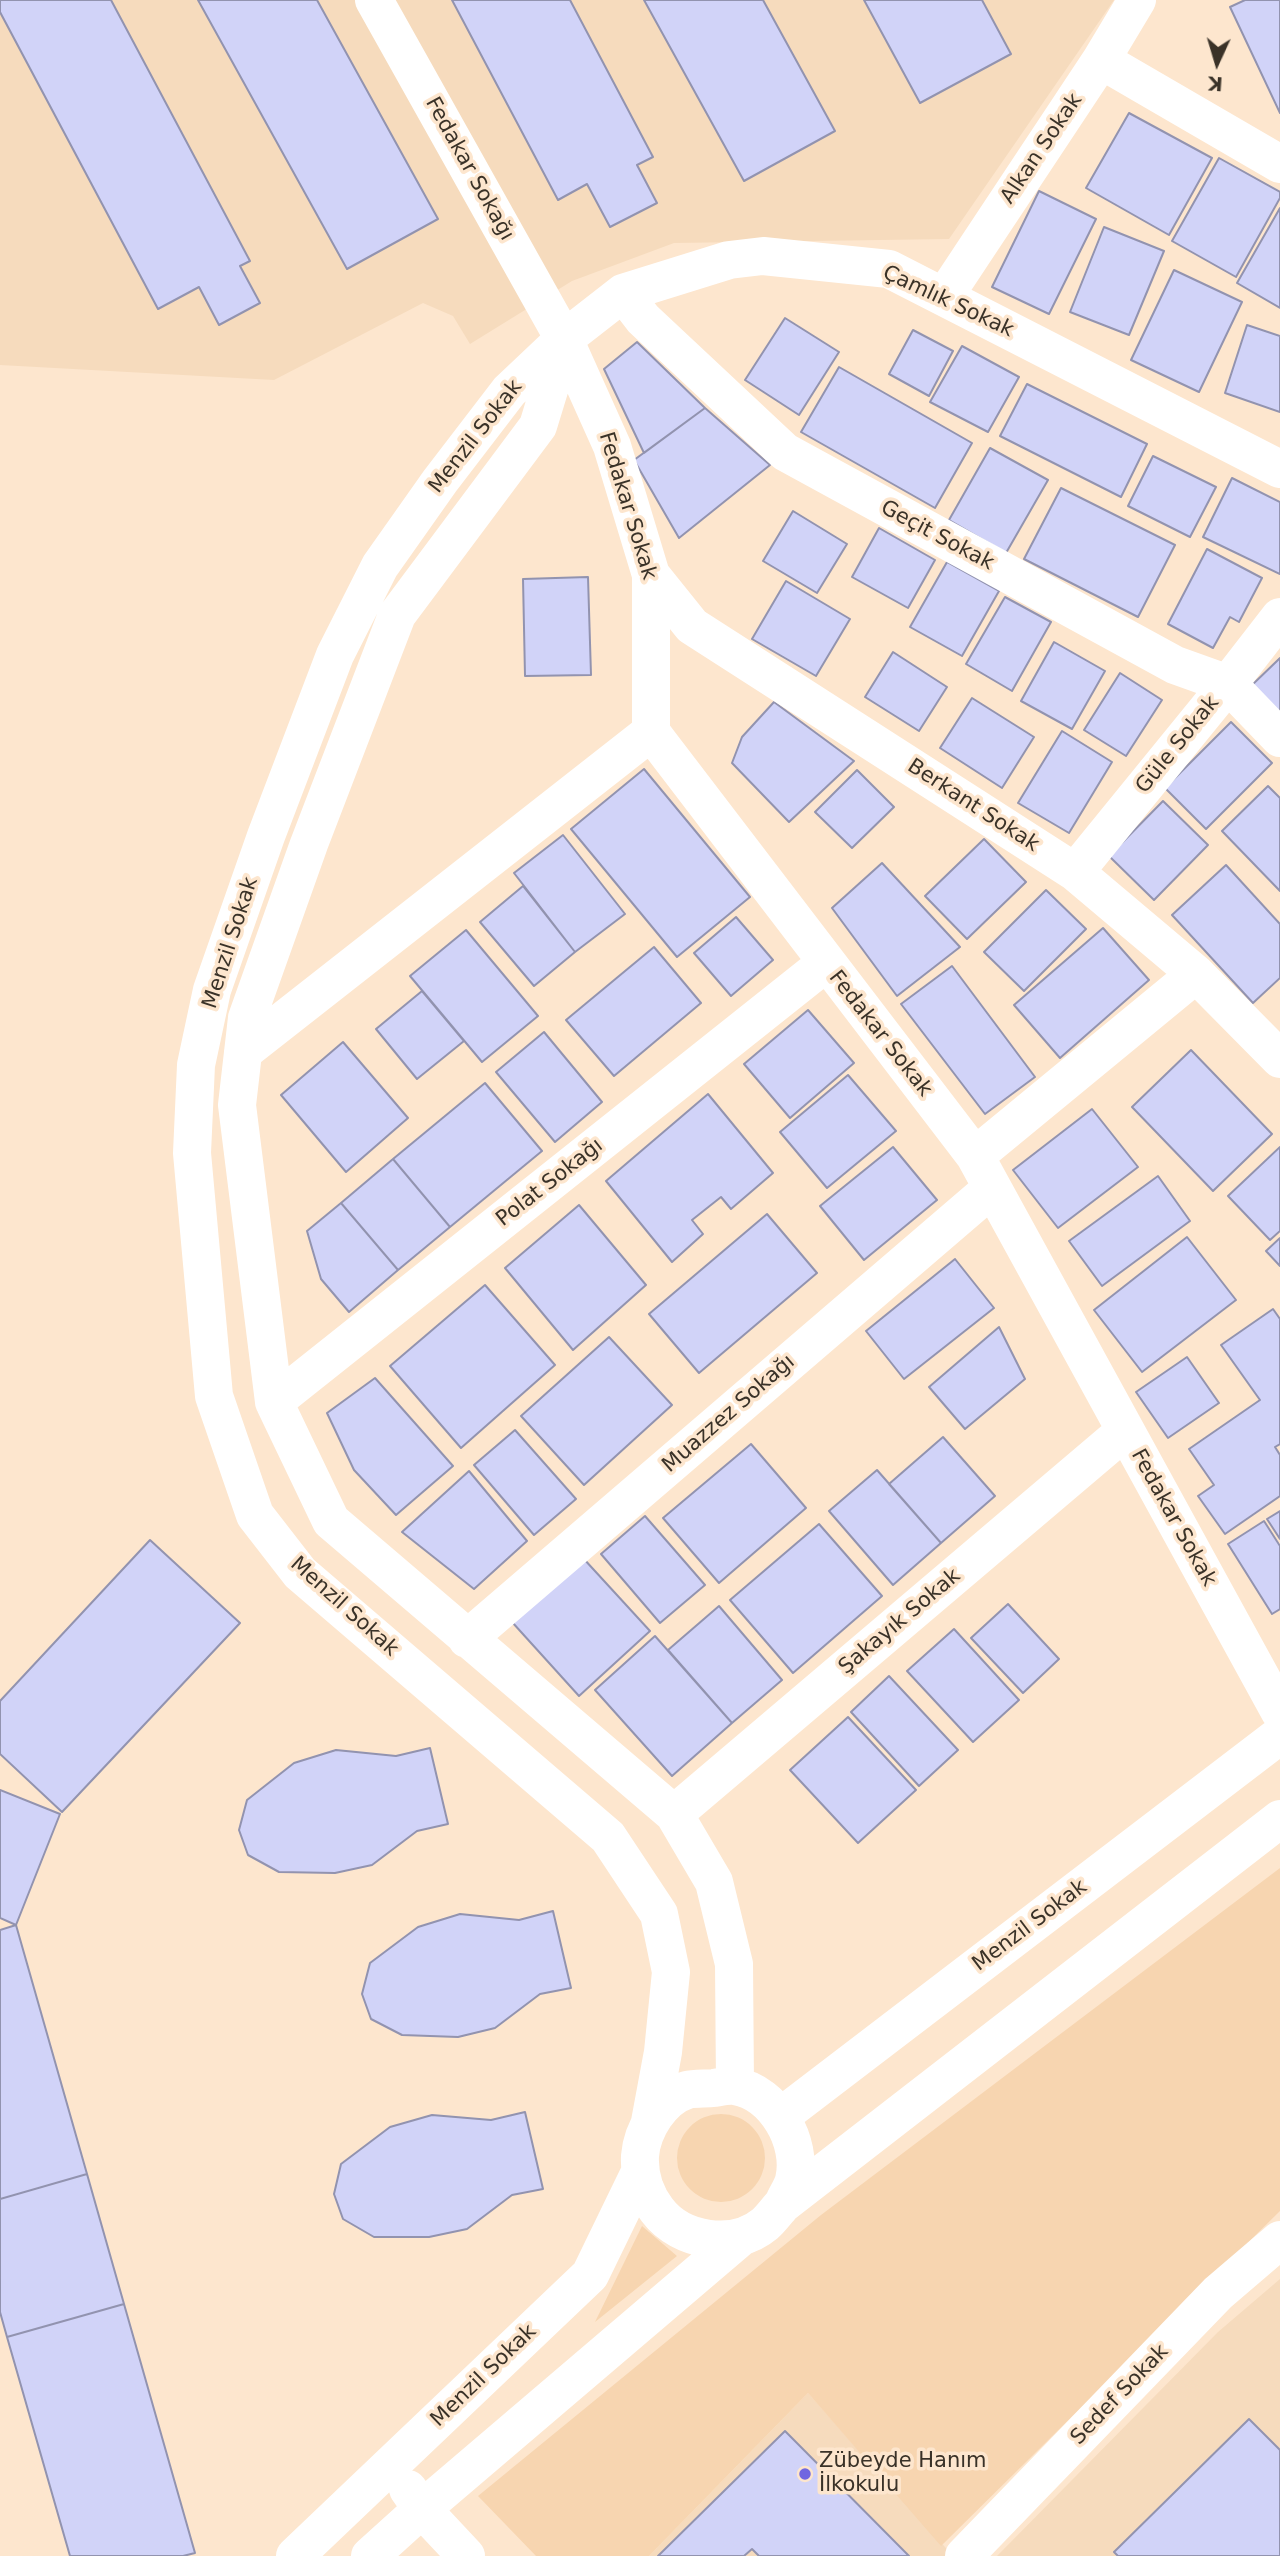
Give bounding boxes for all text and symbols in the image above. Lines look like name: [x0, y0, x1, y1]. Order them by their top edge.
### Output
north arrow: [1182, 28, 1252, 98]
text: K: [1207, 72, 1224, 95]
street label: Alkan Sokak: [996, 89, 1088, 209]
street label: Fedakar Sokağı: [419, 93, 519, 245]
street label: Çamlık Sokak: [879, 261, 1017, 343]
street label: Menzil Sokak: [424, 375, 528, 499]
street label: Fedakar Sokak: [593, 429, 661, 583]
street label: Geçit Sokak: [876, 496, 998, 576]
street label: Güle Sokak: [1131, 691, 1225, 799]
street label: Berkant Sokak: [902, 754, 1044, 858]
street label: Menzil Sokak: [198, 874, 264, 1012]
street label: Fedakar Sokak: [823, 966, 937, 1102]
street label: Polat Sokağı: [492, 1134, 608, 1232]
street label: Muazzez Sokağı: [658, 1350, 800, 1478]
street label: Fedakar Sokak: [1125, 1445, 1221, 1591]
street label: Menzil Sokak: [285, 1552, 403, 1662]
street label: Şakayık Sokak: [834, 1564, 966, 1680]
street label: Menzil Sokak: [968, 1875, 1092, 1977]
street label: Menzil Sokak: [426, 2319, 542, 2433]
street label: Sedef Sokak: [1066, 2340, 1174, 2450]
place label: Zübeyde Hanım İlkokulu: [819, 2449, 987, 2499]
marker: Zübeyde Hanım İlkokulu: [797, 2466, 813, 2482]

